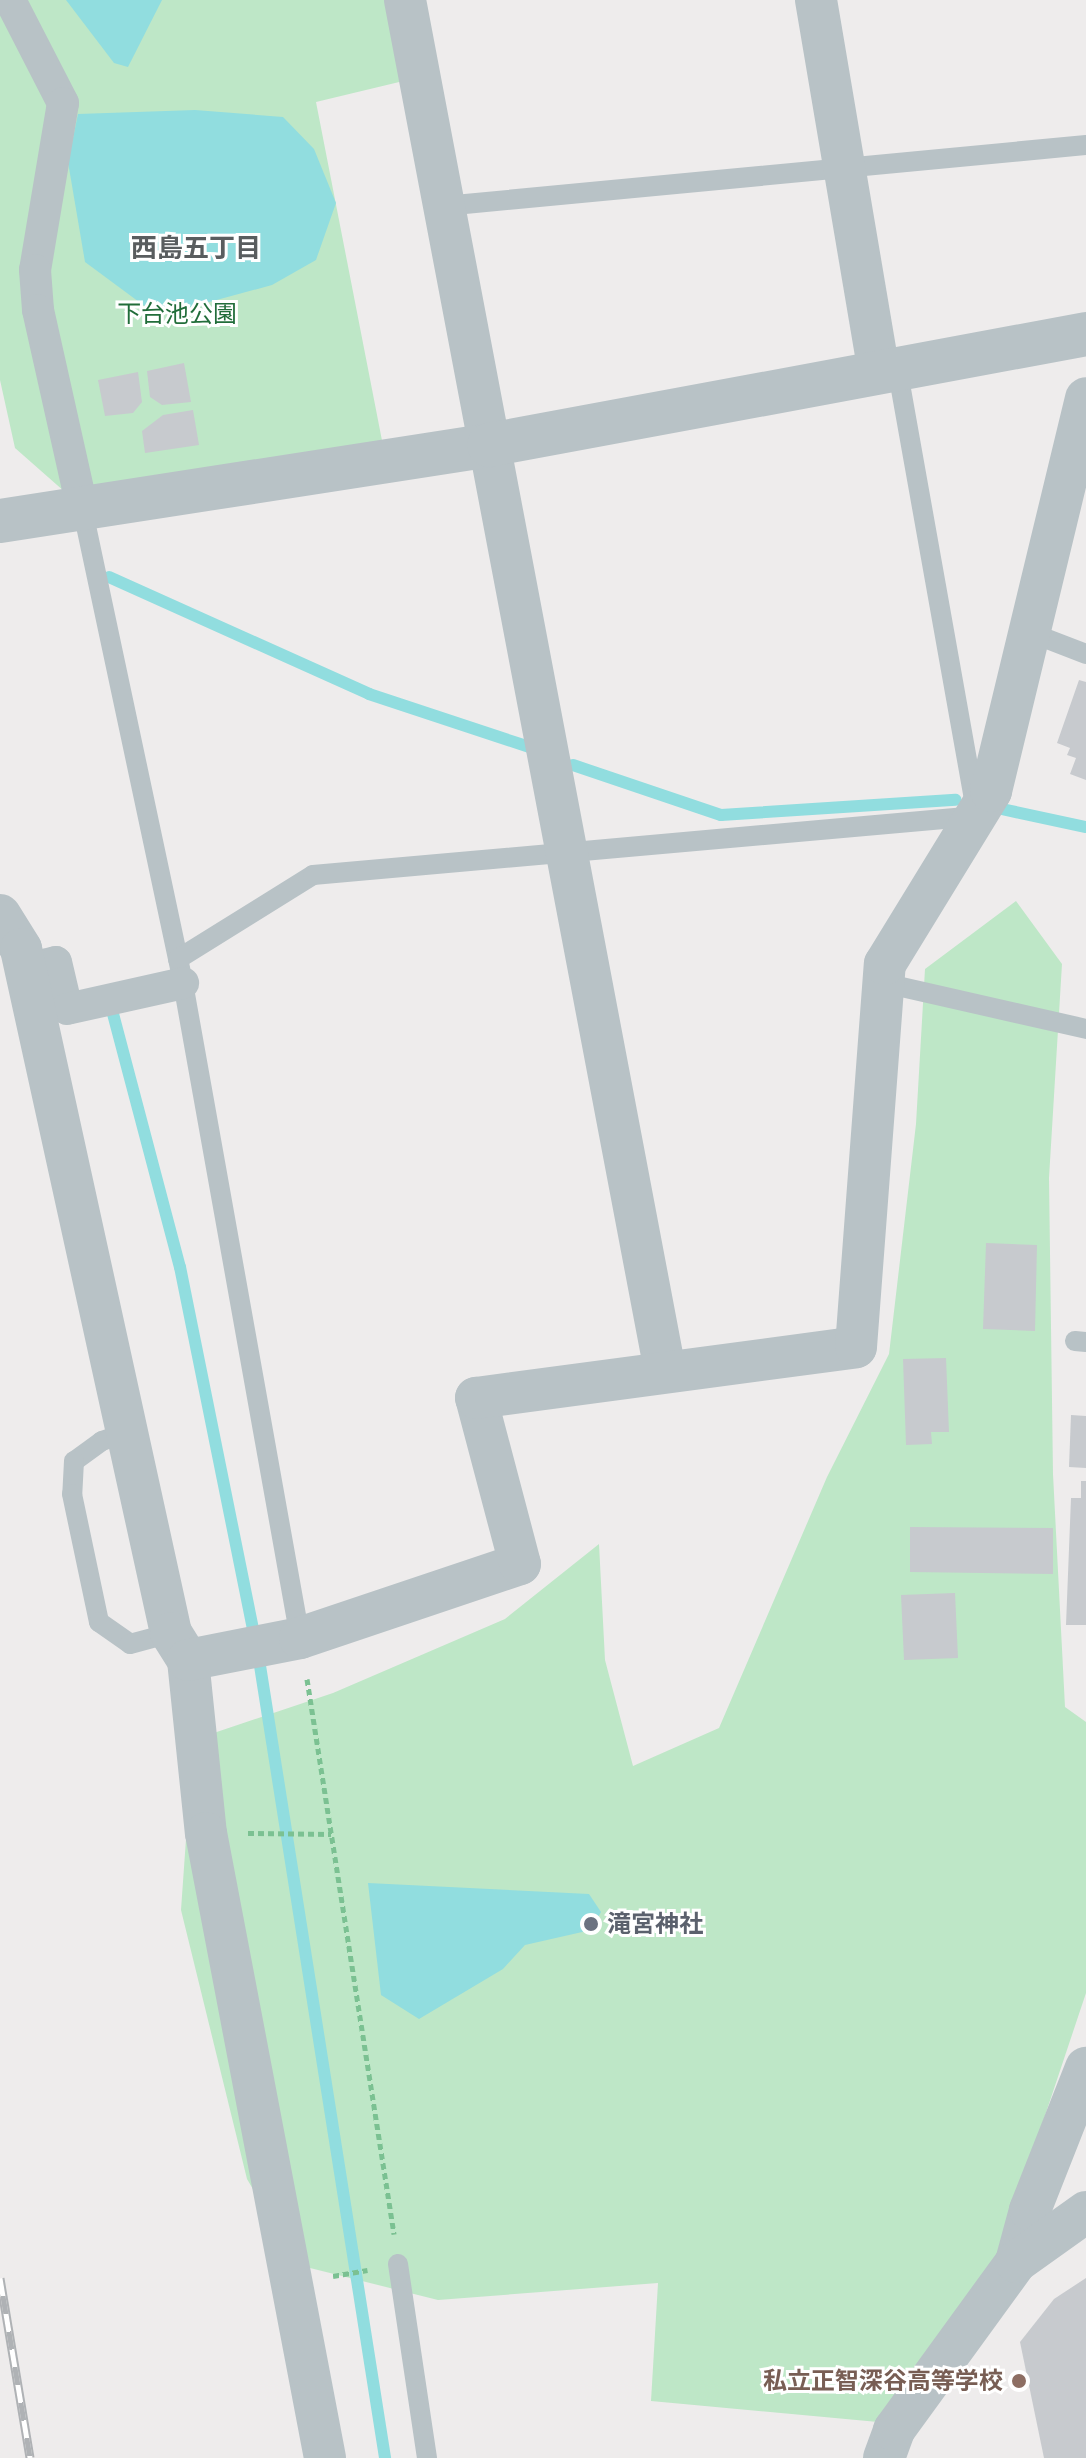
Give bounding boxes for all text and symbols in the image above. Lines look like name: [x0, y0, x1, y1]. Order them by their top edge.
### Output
district label: 西島五丁目: [131, 233, 261, 265]
park label: 下台池公園: [117, 300, 237, 328]
place label: 滝宮神社: [607, 1910, 703, 1938]
marker: 滝宮神社: [582, 1915, 600, 1933]
place label: 私立正智深谷高等学校: [763, 2367, 1003, 2395]
marker: 私立正智深谷高等学校: [1010, 2372, 1028, 2390]

